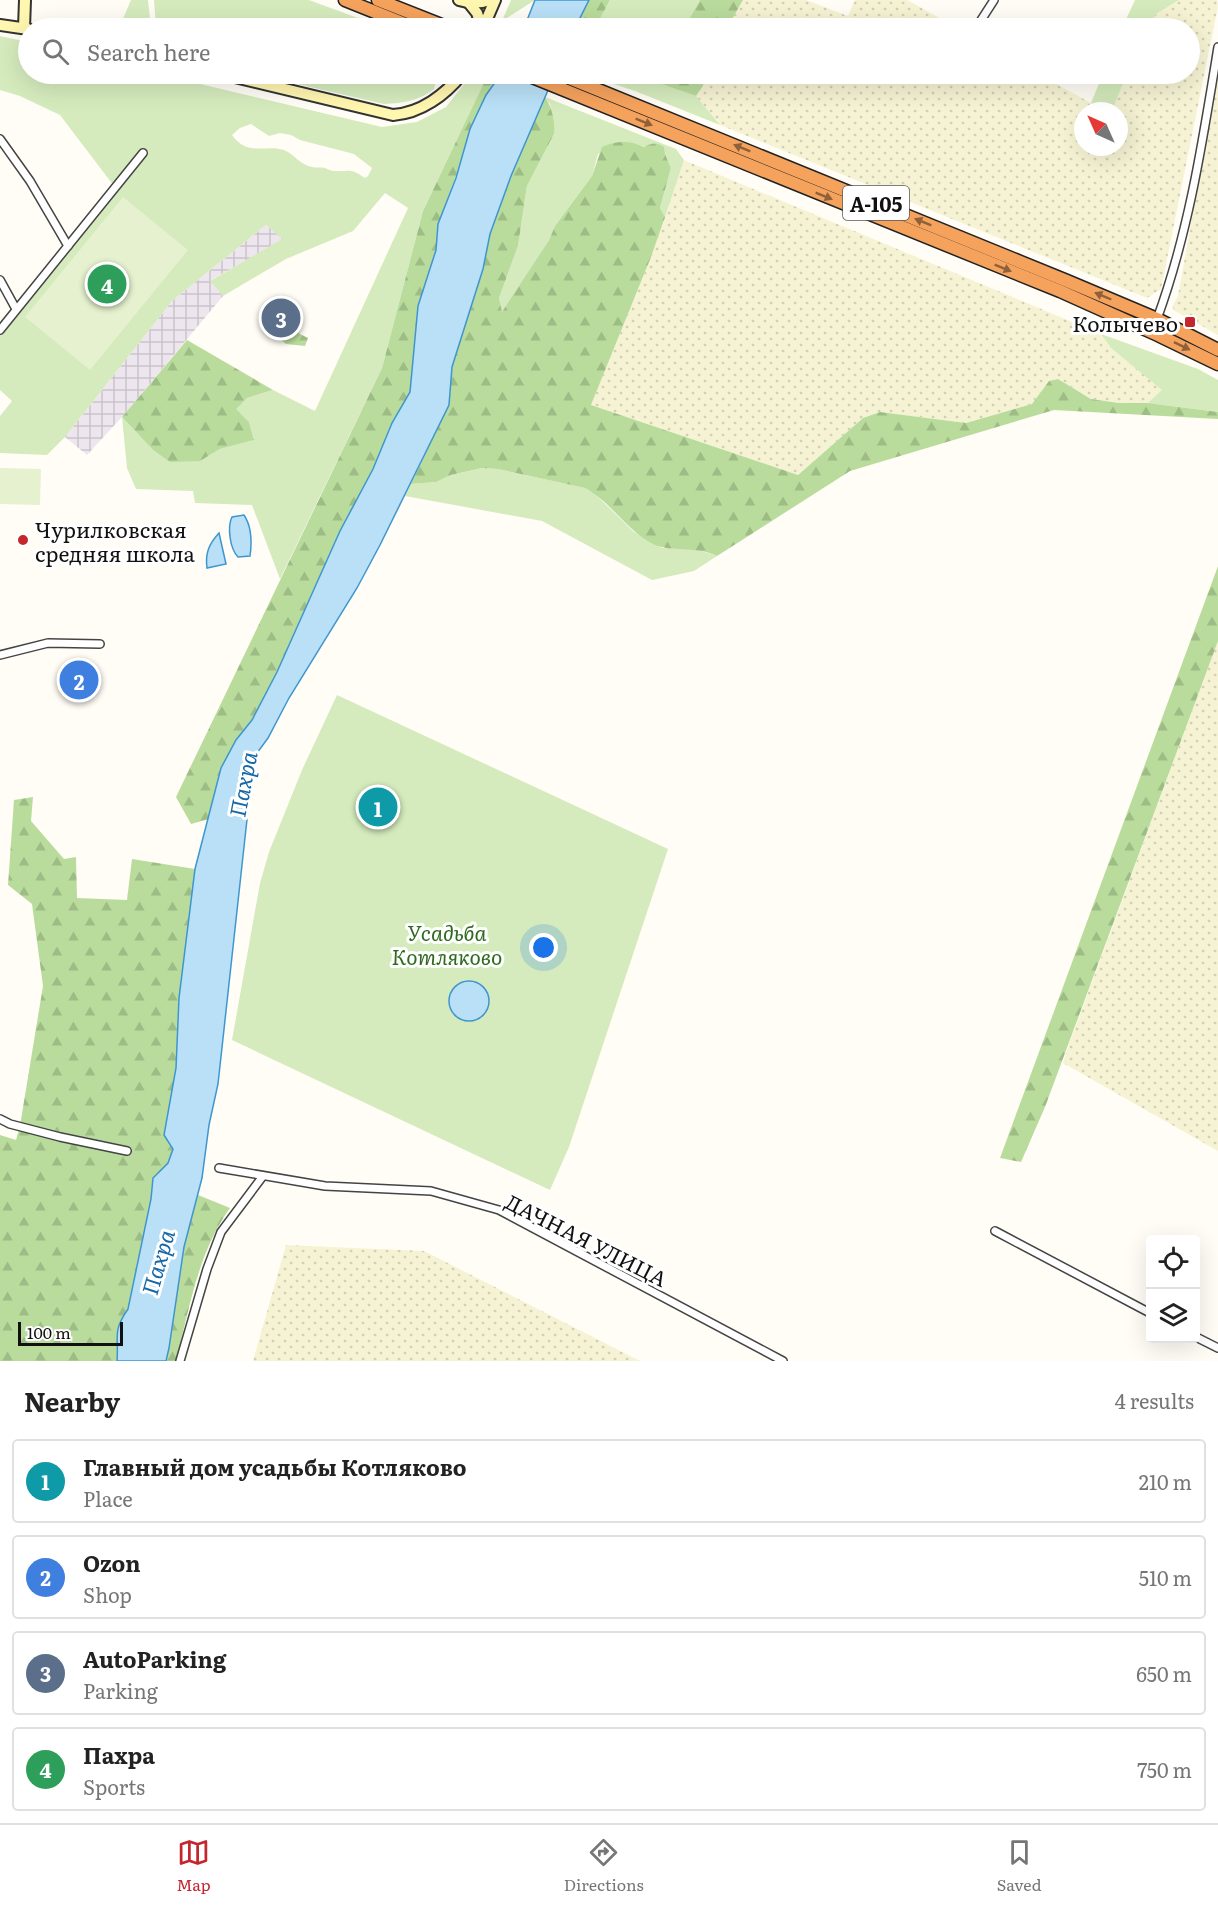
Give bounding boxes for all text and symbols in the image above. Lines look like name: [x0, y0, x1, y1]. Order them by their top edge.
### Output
search box: [18, 18, 1200, 84]
icon: search: [39, 35, 72, 68]
text: Search here: [87, 35, 210, 68]
north arrow: [1074, 102, 1128, 156]
one-way arrow: [635, 117, 653, 127]
one-way arrow: [733, 143, 751, 152]
road number: А-105: [843, 186, 909, 220]
one-way arrow: [816, 191, 834, 201]
one-way arrow: [913, 217, 931, 227]
pin: 4: [88, 262, 126, 306]
one-way arrow: [995, 263, 1013, 273]
one-way arrow: [1093, 291, 1111, 301]
pin: 3: [262, 296, 300, 340]
place label: Колычево: [1072, 307, 1178, 338]
marker: Колычево: [1183, 315, 1197, 329]
one-way arrow: [1173, 341, 1191, 351]
place label: Чурилковская средняя школа: [35, 513, 195, 568]
marker: Чурилковская средняя школа: [16, 533, 30, 547]
pin: 2: [60, 658, 98, 702]
water label: Пахра: [219, 748, 265, 820]
pin: 1: [358, 784, 398, 830]
park label: Усадьба Котляково: [392, 916, 502, 971]
your location: [529, 933, 558, 962]
street label: ДАЧНАЯ УЛИЦА: [501, 1185, 674, 1293]
water label: Пахра: [132, 1225, 182, 1298]
map controls: [1146, 1235, 1200, 1343]
button: locate: [1146, 1235, 1200, 1289]
button: layers: [1146, 1289, 1200, 1343]
scale bar: [18, 1319, 123, 1346]
text: 100 m: [27, 1320, 71, 1344]
text: Nearby: [24, 1381, 120, 1420]
text: 4 results: [1115, 1385, 1194, 1415]
text: Главный дом усадьбы Котляково: [83, 1450, 467, 1483]
text: 1: [41, 1466, 50, 1496]
text: 210 m: [1139, 1466, 1192, 1496]
text: Place: [83, 1483, 133, 1513]
text: Ozon: [83, 1546, 140, 1579]
text: 2: [40, 1562, 51, 1592]
text: 510 m: [1139, 1562, 1192, 1592]
text: Shop: [83, 1579, 132, 1609]
text: AutoParking: [83, 1642, 226, 1675]
text: 3: [40, 1658, 51, 1688]
text: 650 m: [1136, 1658, 1192, 1688]
text: Parking: [83, 1675, 158, 1705]
text: Пахра: [83, 1738, 155, 1771]
text: 4: [39, 1754, 52, 1784]
text: 750 m: [1137, 1754, 1192, 1784]
text: Sports: [83, 1771, 145, 1801]
tab: Map: [177, 1836, 211, 1896]
tab: Directions: [564, 1836, 644, 1896]
tab: Saved: [997, 1836, 1041, 1896]

